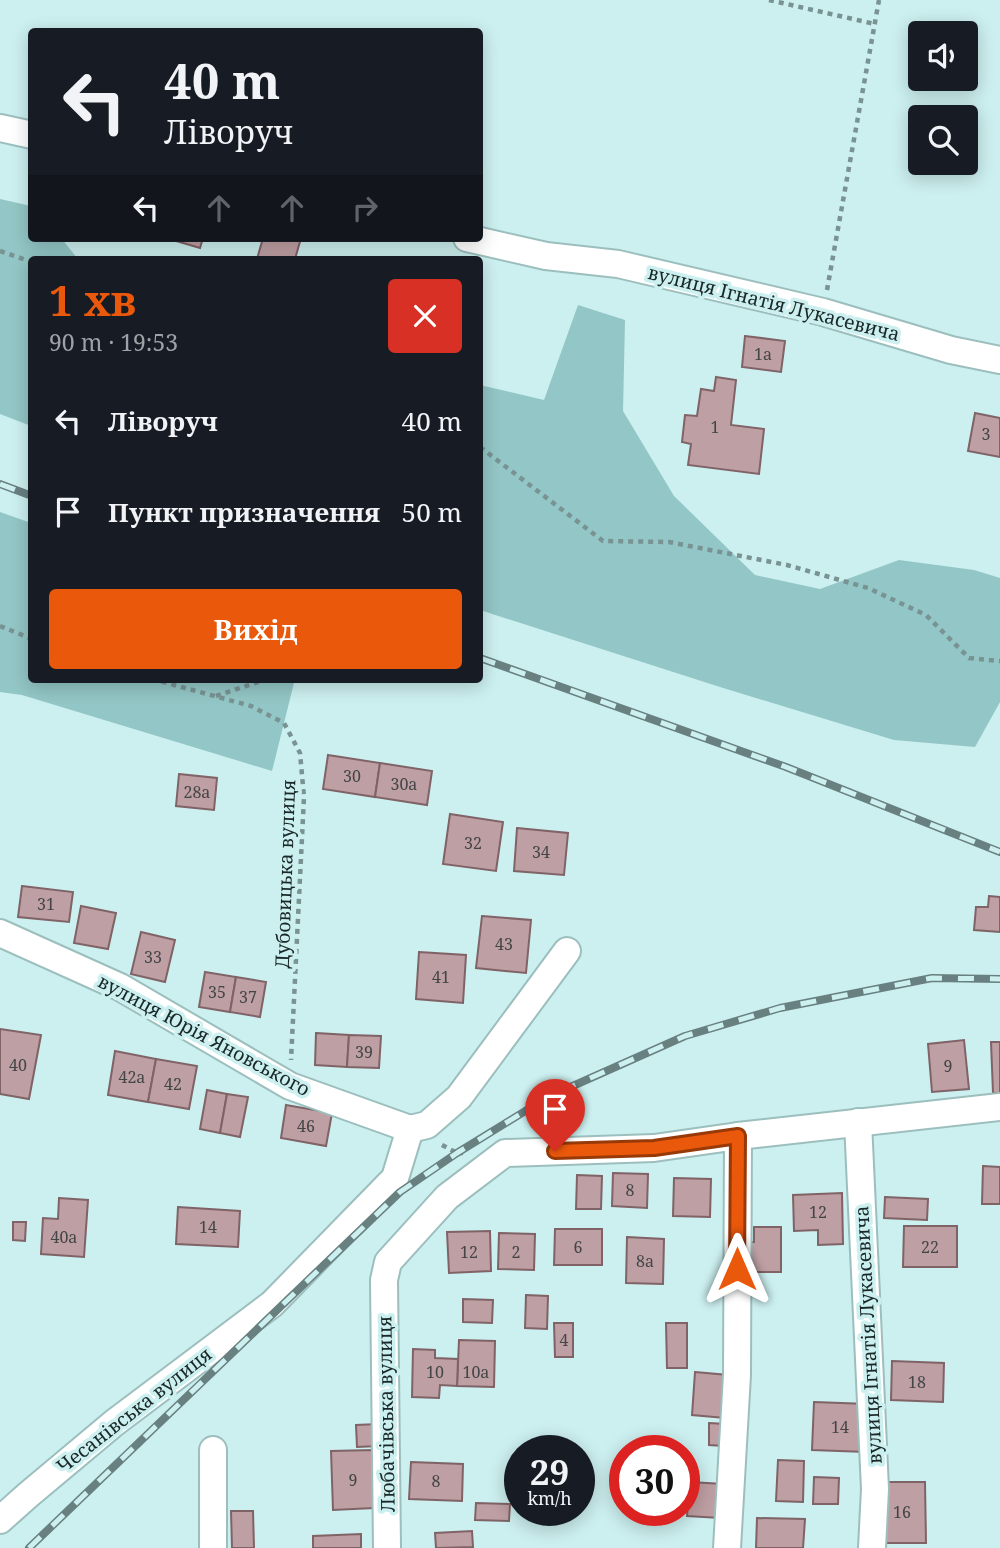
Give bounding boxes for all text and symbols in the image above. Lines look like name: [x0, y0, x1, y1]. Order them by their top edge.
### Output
map controls: [908, 21, 978, 175]
button: sound: [908, 21, 978, 91]
text: 40 m: [164, 47, 280, 113]
icon: left: [49, 56, 140, 147]
button: search: [908, 105, 978, 175]
text: Ліворуч: [164, 110, 293, 153]
icon: left: [127, 189, 165, 227]
icon: ahead: [200, 189, 238, 227]
icon: ahead: [273, 189, 311, 227]
icon: right: [346, 189, 384, 227]
street label: вулиця Ігнатія Лукасевича: [645, 259, 903, 347]
text: 1 хв: [49, 271, 136, 328]
button: close: [388, 279, 462, 353]
text: 90 m · 19:53: [49, 326, 178, 358]
house number: 1а: [754, 343, 772, 365]
icon: left: [49, 402, 87, 440]
text: Ліворуч: [108, 403, 218, 439]
text: 40 m: [402, 403, 462, 439]
house number: 1: [711, 416, 719, 438]
house number: 3: [982, 423, 991, 445]
icon: arrive: [49, 493, 87, 531]
text: Пункт призначення: [108, 494, 380, 530]
text: 50 m: [402, 494, 462, 530]
button: Вихід: [49, 589, 462, 669]
house number: 30: [343, 765, 361, 787]
house number: 30а: [390, 773, 418, 795]
street label: Дубовицька вулиця: [269, 779, 301, 969]
house number: 28а: [183, 781, 211, 803]
house number: 32: [464, 832, 482, 854]
house number: 34: [532, 841, 550, 863]
house number: 31: [37, 893, 55, 915]
house number: 43: [495, 933, 513, 955]
house number: 33: [144, 946, 162, 968]
house number: 41: [432, 966, 450, 988]
street label: вулиця Юрія Яновського: [94, 968, 314, 1102]
house number: 35: [208, 981, 226, 1003]
house number: 37: [239, 986, 257, 1008]
house number: 39: [355, 1041, 373, 1063]
house number: 40: [9, 1054, 27, 1076]
house number: 9: [944, 1055, 952, 1077]
house number: 42а: [118, 1066, 146, 1088]
house number: 42: [164, 1073, 182, 1095]
pin: [525, 1079, 585, 1151]
icon: arrive: [536, 1090, 574, 1128]
house number: 46: [297, 1115, 315, 1137]
house number: 8: [626, 1179, 635, 1201]
house number: 12: [809, 1201, 827, 1223]
street label: вулиця Ігнатія Лукасевича: [848, 1205, 888, 1465]
house number: 14: [199, 1216, 217, 1238]
house number: 40а: [50, 1226, 78, 1248]
position arrow: [700, 1232, 774, 1306]
house number: 6: [574, 1236, 583, 1258]
house number: 22: [921, 1236, 939, 1258]
house number: 12: [460, 1241, 478, 1263]
house number: 2: [512, 1241, 520, 1263]
house number: 8а: [636, 1250, 654, 1272]
street label: Любачівська вулиця: [371, 1315, 401, 1512]
house number: 4: [560, 1329, 569, 1351]
street label: Чесанівська вулиця: [51, 1341, 217, 1479]
house number: 10: [426, 1361, 444, 1383]
house number: 10а: [462, 1361, 490, 1383]
house number: 18: [908, 1371, 926, 1393]
house number: 14: [831, 1416, 849, 1438]
speed limit sign: 30: [609, 1435, 700, 1526]
text: 29: [530, 1448, 569, 1495]
house number: 9: [349, 1469, 357, 1491]
house number: 8: [432, 1470, 441, 1492]
text: km/h: [527, 1486, 572, 1510]
house number: 16: [893, 1501, 911, 1523]

